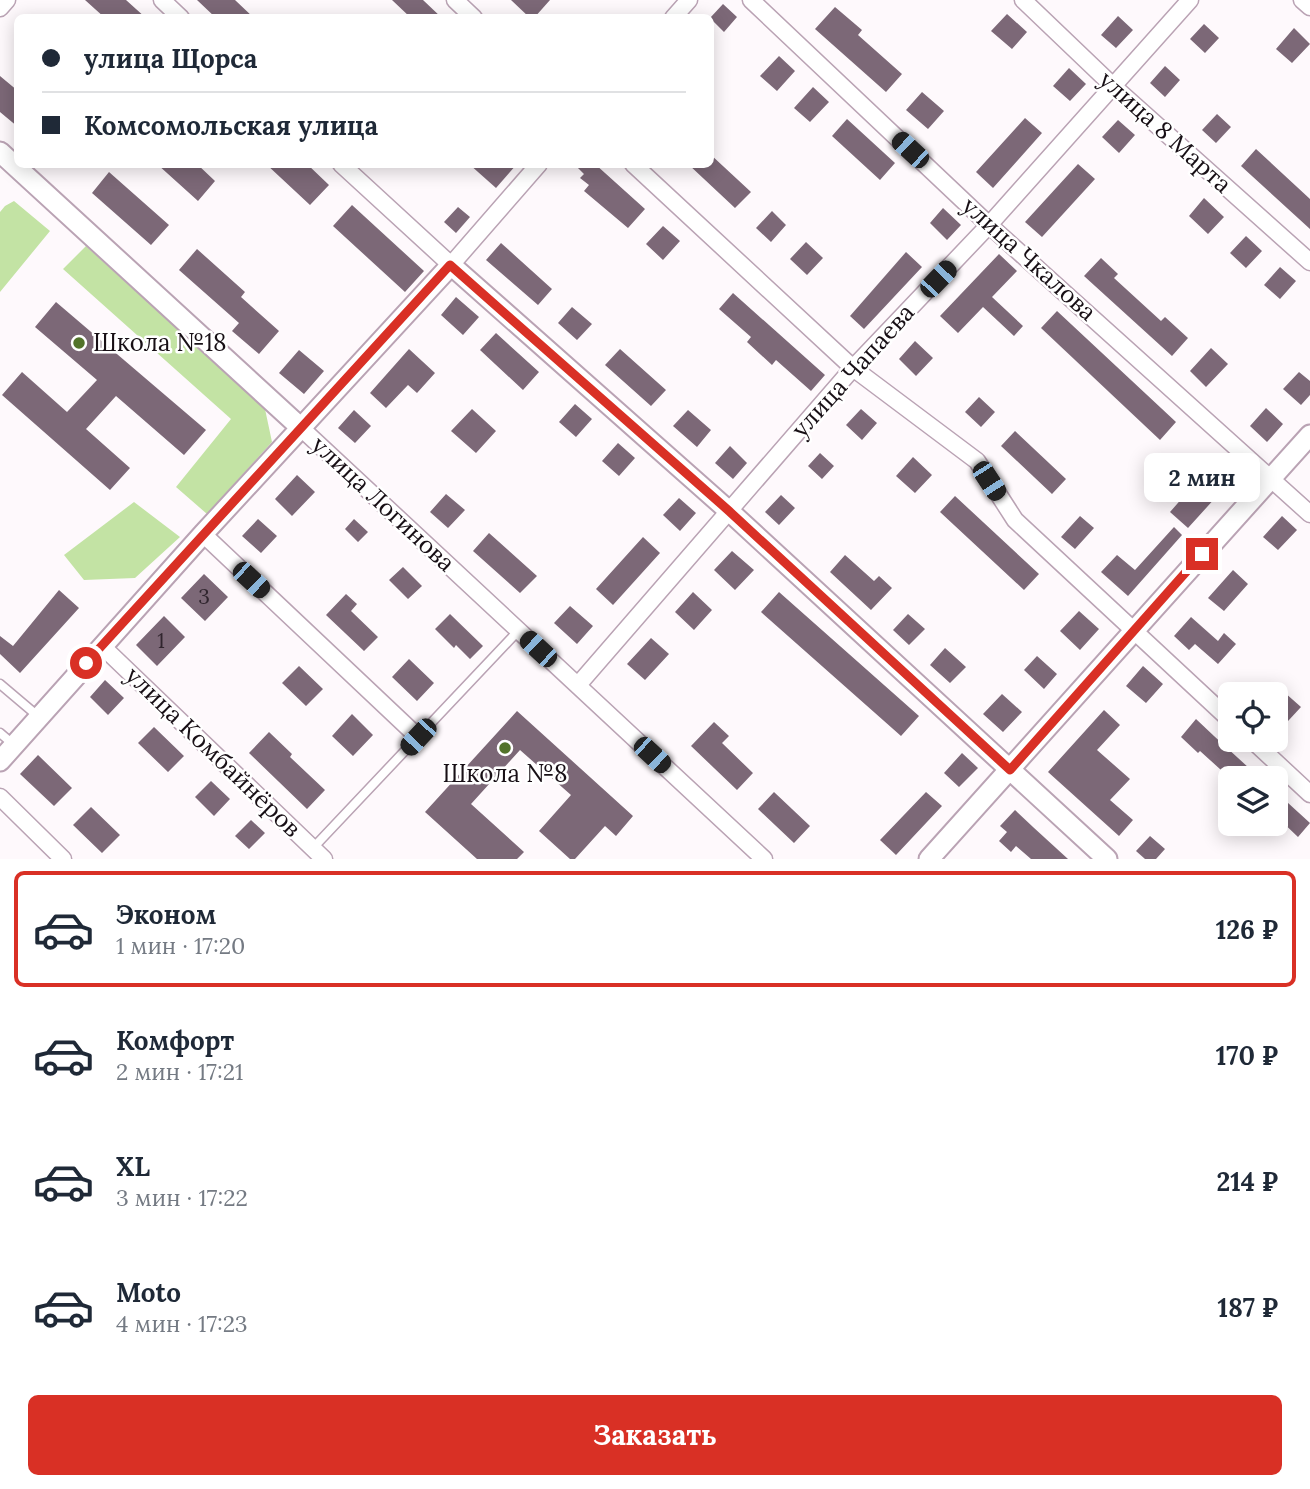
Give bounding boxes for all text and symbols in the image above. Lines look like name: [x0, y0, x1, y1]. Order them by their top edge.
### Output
text: улица Щорса: [84, 42, 257, 75]
street label: улица 8 Марта: [1092, 64, 1238, 199]
text: Комсомольская улица: [84, 109, 378, 142]
car: [888, 128, 933, 172]
street label: улица Чкалова: [956, 190, 1103, 327]
car: [916, 257, 961, 301]
street label: улица Чапаева: [784, 297, 921, 444]
place label: Школа №18: [93, 327, 227, 358]
marker: Школа №18: [71, 335, 87, 351]
street label: улица Логинова: [305, 429, 462, 578]
callout: 2 мин: [1144, 452, 1260, 502]
car: [969, 458, 1010, 504]
text: 2 мин: [1168, 463, 1236, 492]
route end: [1186, 538, 1218, 570]
car: [229, 558, 274, 602]
house number: 3: [198, 583, 210, 610]
house number: 1: [157, 627, 165, 654]
car: [516, 627, 561, 671]
route start: [70, 647, 102, 679]
street label: улица Комбайнёров: [119, 660, 308, 844]
map controls: [1218, 682, 1288, 836]
button: locate: [1218, 682, 1288, 752]
car: [396, 714, 441, 760]
car: [630, 733, 675, 777]
marker: Школа №8: [497, 740, 513, 756]
place label: Школа №8: [443, 758, 567, 789]
button: layers: [1218, 766, 1288, 836]
icon: car: [32, 898, 95, 961]
text: Эконом: [116, 898, 216, 931]
text: 126 ₽: [1216, 913, 1278, 946]
text: 1 мин · 17:20: [116, 931, 245, 960]
icon: car: [32, 1024, 95, 1087]
text: Комфорт: [116, 1024, 234, 1057]
text: 170 ₽: [1216, 1039, 1278, 1072]
text: 2 мин · 17:21: [116, 1057, 243, 1086]
icon: car: [32, 1150, 95, 1213]
text: XL: [116, 1150, 150, 1183]
text: 214 ₽: [1216, 1165, 1278, 1198]
text: 3 мин · 17:22: [116, 1183, 248, 1212]
icon: car: [32, 1276, 95, 1339]
text: Moto: [116, 1276, 181, 1309]
text: 187 ₽: [1217, 1291, 1278, 1324]
text: 4 мин · 17:23: [116, 1309, 248, 1338]
button: Заказать: [28, 1395, 1282, 1475]

